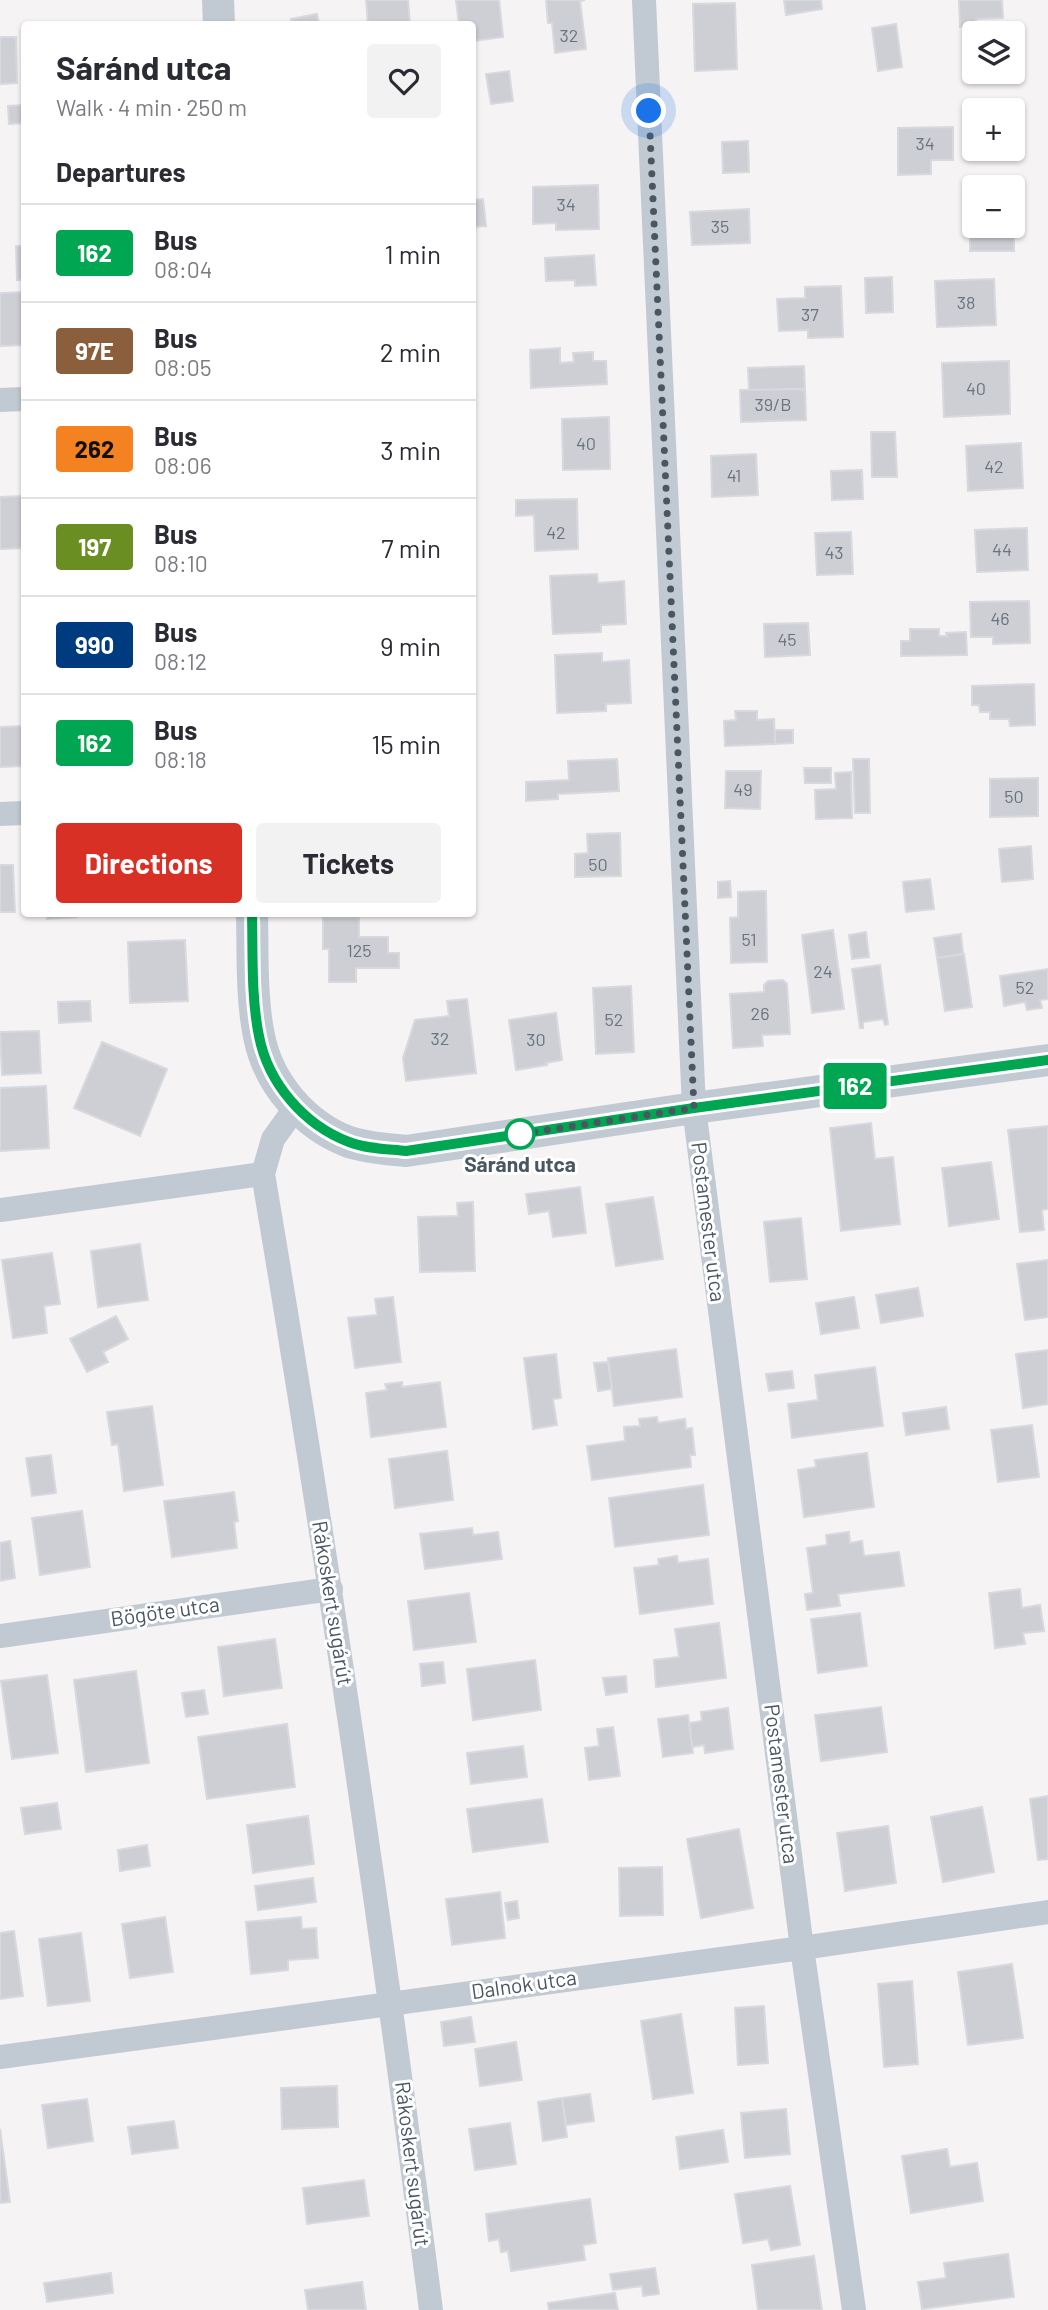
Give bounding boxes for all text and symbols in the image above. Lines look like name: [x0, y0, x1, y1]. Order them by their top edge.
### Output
map controls: [962, 21, 1025, 238]
button: layers: [962, 21, 1025, 84]
house number: 32: [560, 24, 578, 46]
button: heart: [367, 44, 441, 118]
text: Sáránd utca: [56, 47, 231, 87]
text: Walk · 4 min · 250 m: [56, 93, 247, 121]
your location: [631, 93, 666, 128]
button: +: [962, 98, 1025, 161]
house number: 34: [915, 132, 935, 154]
text: Departures: [56, 156, 186, 187]
button: −: [962, 175, 1025, 238]
house number: 34: [556, 193, 576, 215]
house number: 35: [711, 215, 729, 237]
text: Bus: [154, 224, 197, 255]
text: 162: [77, 238, 112, 267]
text: 1 min: [385, 238, 441, 269]
text: 08:04: [154, 255, 212, 283]
house number: 38: [957, 291, 975, 313]
house number: 37: [801, 303, 819, 325]
text: Bus: [154, 322, 197, 353]
text: 97E: [75, 336, 114, 365]
text: 2 min: [380, 336, 441, 367]
text: 08:05: [154, 353, 212, 381]
house number: 40: [966, 377, 986, 399]
house number: 39/B: [754, 393, 792, 415]
text: Bus: [154, 420, 197, 451]
house number: 40: [576, 432, 596, 454]
text: 262: [75, 434, 114, 463]
text: 3 min: [380, 434, 441, 465]
text: 08:06: [154, 451, 212, 479]
house number: 42: [984, 455, 1004, 477]
house number: 41: [727, 464, 741, 486]
text: Bus: [154, 518, 197, 549]
house number: 42: [546, 521, 566, 543]
text: 197: [78, 532, 111, 561]
text: 7 min: [381, 532, 441, 563]
house number: 44: [992, 538, 1012, 560]
house number: 43: [824, 541, 844, 563]
text: 08:10: [154, 549, 208, 577]
house number: 46: [990, 607, 1010, 629]
text: Bus: [154, 616, 197, 647]
house number: 45: [777, 628, 797, 650]
text: 990: [75, 630, 114, 659]
text: 9 min: [380, 630, 441, 661]
text: 08:12: [154, 647, 207, 675]
text: Bus: [154, 714, 197, 745]
text: 162: [77, 728, 112, 757]
text: 15 min: [371, 728, 441, 759]
text: 08:18: [154, 745, 207, 773]
house number: 49: [733, 778, 753, 800]
house number: 50: [1004, 785, 1024, 807]
button: Directions: [56, 823, 242, 903]
button: Tickets: [256, 823, 441, 903]
house number: 50: [588, 853, 608, 875]
house number: 51: [741, 928, 757, 950]
house number: 125: [346, 939, 372, 961]
house number: 24: [813, 960, 833, 982]
house number: 52: [1016, 976, 1034, 998]
house number: 26: [751, 1002, 769, 1024]
house number: 52: [605, 1008, 623, 1030]
house number: 32: [431, 1027, 449, 1049]
house number: 30: [526, 1028, 546, 1050]
line badge: 162: [815, 1063, 895, 1109]
text: 162: [838, 1071, 872, 1100]
marker: Sáránd utca: [505, 1119, 535, 1149]
street label: Postamester utca: [687, 1140, 732, 1303]
place label: Sáránd utca: [464, 1151, 576, 1176]
street label: Rákoskert sugárút: [308, 1519, 359, 1687]
street label: Bögöte utca: [109, 1590, 221, 1631]
street label: Postamester utca: [760, 1702, 805, 1865]
street label: Dalnok utca: [470, 1964, 578, 2003]
street label: Rákoskert sugárút: [391, 2080, 436, 2248]

